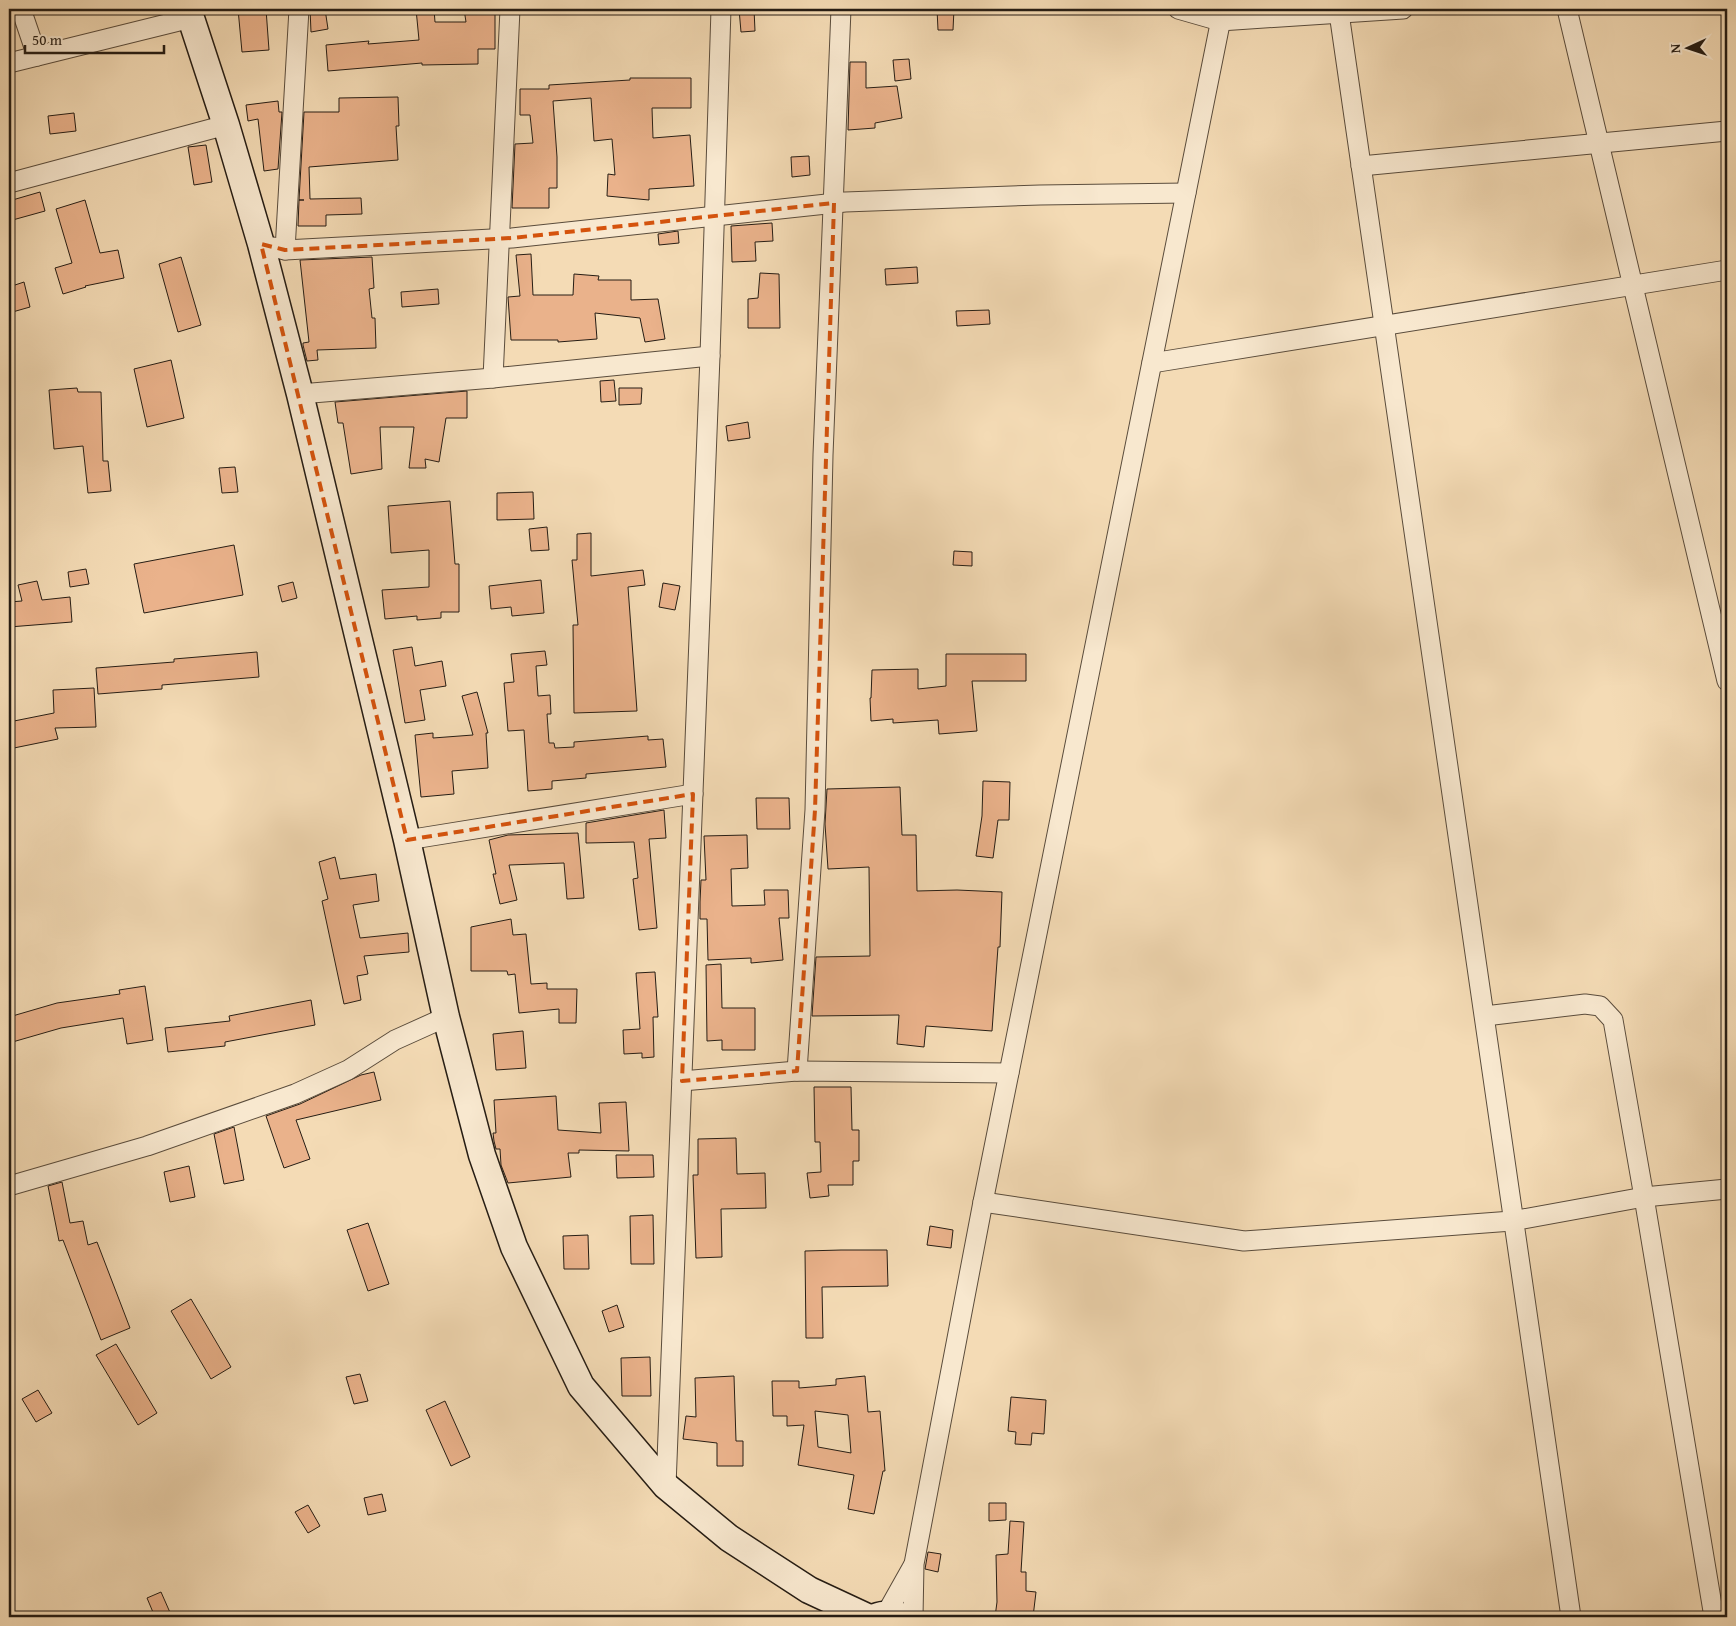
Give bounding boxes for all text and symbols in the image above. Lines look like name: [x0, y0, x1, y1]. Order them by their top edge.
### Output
scale bar: [25, 22, 164, 54]
north arrow: [1664, 22, 1714, 72]
text: 50 m: [32, 29, 63, 50]
text: N: [1665, 43, 1685, 54]

